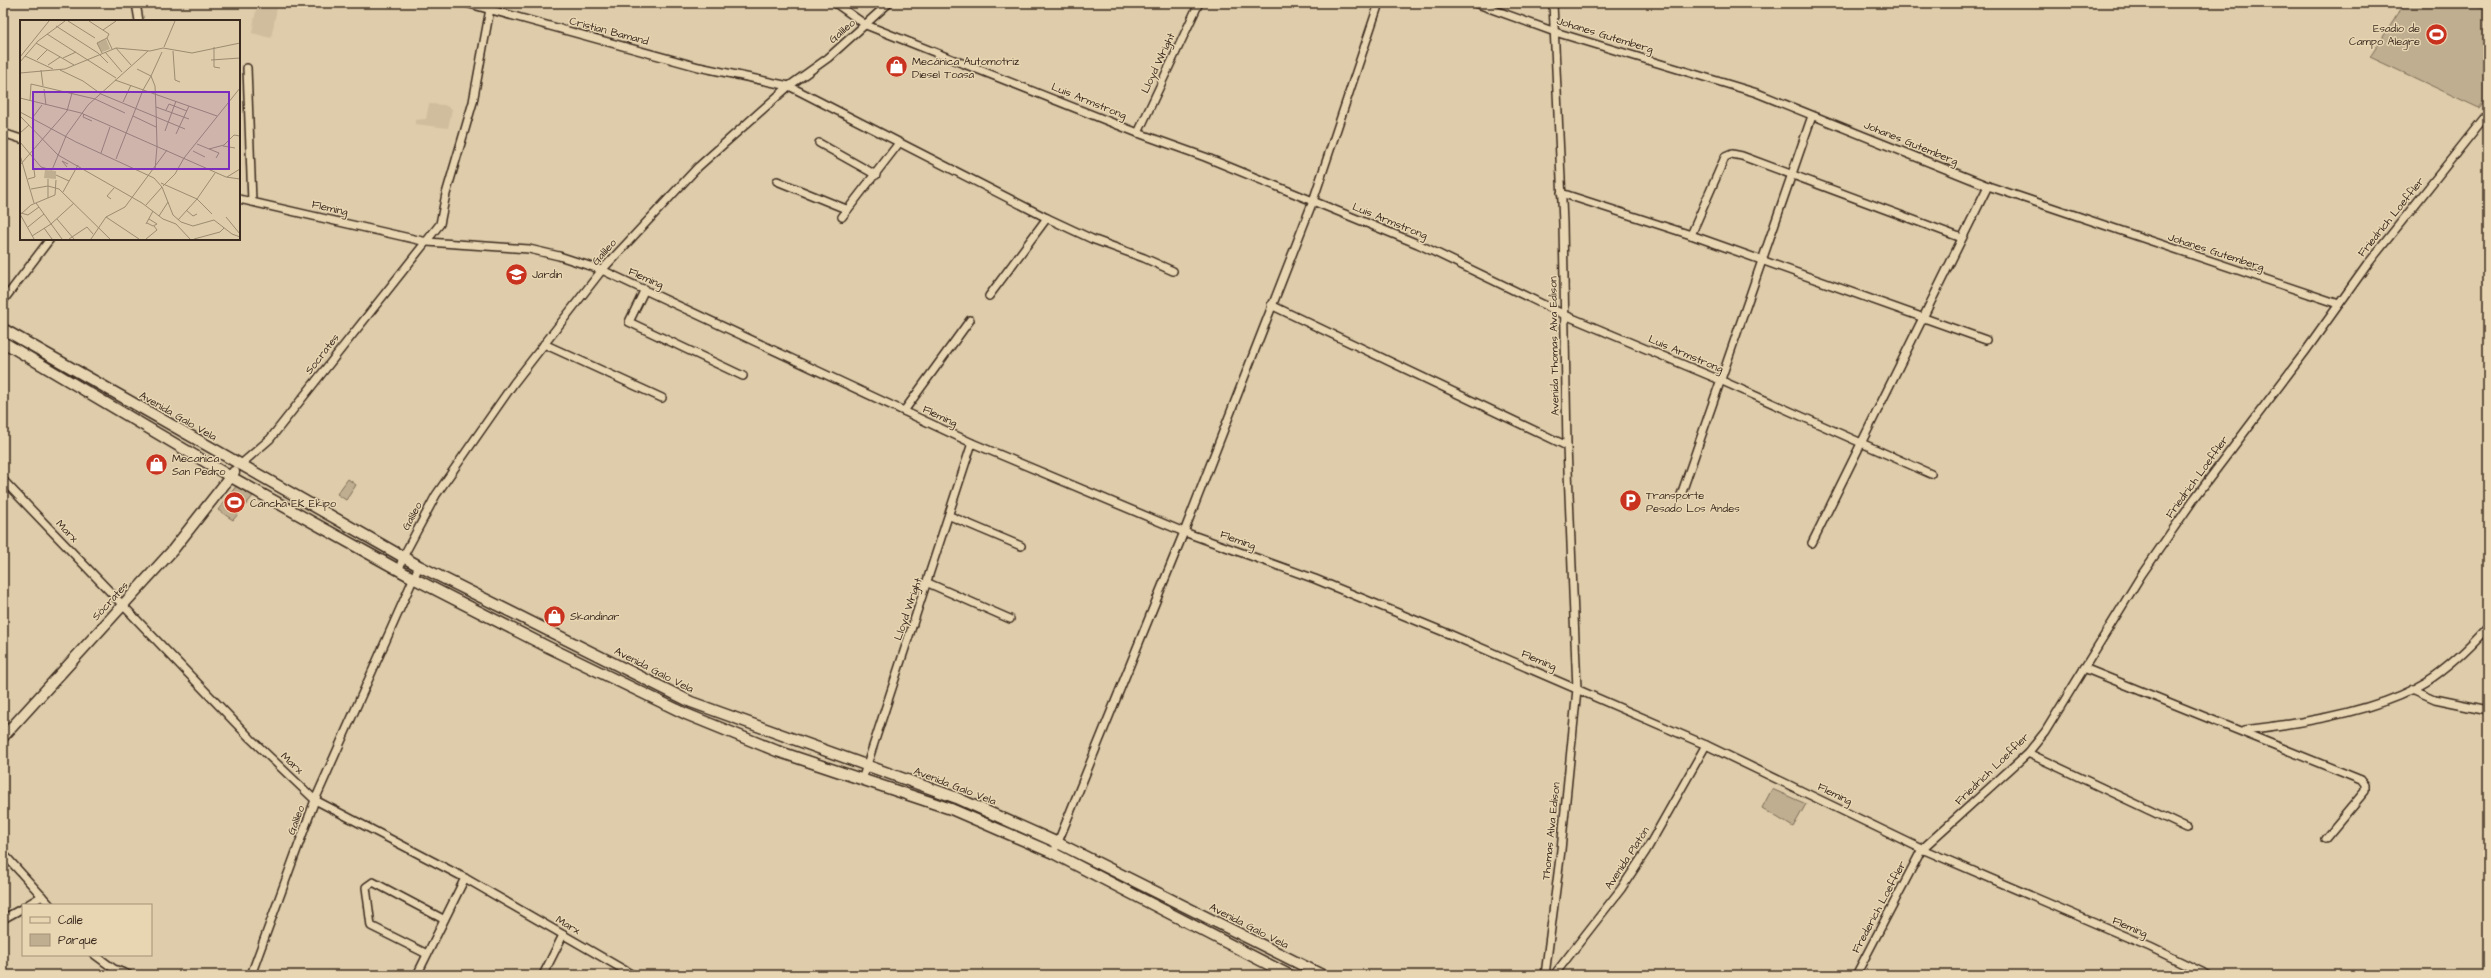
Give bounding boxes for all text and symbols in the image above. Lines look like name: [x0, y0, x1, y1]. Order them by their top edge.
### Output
street label: Cristian Bamand: [568, 13, 651, 49]
street label: Johanes Gutemberg: [1554, 13, 1656, 58]
street label: Galileo: [826, 15, 859, 47]
inset map: [20, 20, 240, 240]
place label: Esadio de Campo Alegre: [2349, 21, 2420, 50]
sports icon: Esadio de Campo Alegre: [2423, 21, 2449, 47]
street label: Lloyd Wright: [1137, 30, 1180, 96]
shop icon: Mecánica Automotriz Diesel Toasa: [884, 54, 910, 80]
place label: Mecánica Automotriz Diesel Toasa: [912, 54, 1020, 82]
street label: Luis Armstrong: [1049, 79, 1129, 124]
street label: Johanes Gutemberg: [1861, 117, 1961, 170]
street label: Friedrich Loeffler: [2354, 174, 2428, 260]
street label: Fleming: [310, 197, 350, 220]
street label: Luis Armstrong: [1350, 199, 1430, 244]
street label: Johanes Gutemberg: [2166, 229, 2266, 276]
street label: Galileo: [588, 235, 620, 268]
school or university icon: Jardin: [503, 261, 529, 287]
street label: Fleming: [626, 264, 666, 293]
place label: Jardin: [532, 267, 563, 282]
street label: Avenida Thomas Alva Edison: [1545, 276, 1563, 416]
street label: Socrates: [301, 330, 343, 377]
street label: Luis Armstrong: [1646, 331, 1726, 378]
street label: Avenida Galo Vela: [136, 388, 220, 445]
street label: Fleming: [920, 401, 960, 432]
street label: Friedrich Loeffler: [2162, 433, 2232, 521]
shop icon: Mecanica San Pedro: [143, 451, 169, 477]
place label: Mecanica San Pedro: [172, 451, 226, 479]
parking icon: Transporte Pesado Los Andes: [1617, 488, 1643, 514]
place label: Transporte Pesado Los Andes: [1646, 488, 1740, 516]
sports icon: Cancha EK Ekipo: [222, 490, 248, 516]
place label: Cancha EK Ekipo: [250, 496, 337, 511]
street label: Galileo: [398, 498, 426, 533]
street label: Marx: [53, 516, 82, 546]
street label: Fleming: [1218, 527, 1258, 554]
street label: Lloyd Wright: [890, 575, 927, 643]
street label: Sócrates: [88, 578, 132, 624]
shop icon: Skandinar: [542, 603, 568, 629]
place label: Skandinar: [570, 609, 619, 624]
street label: Avenida Galo Vela: [612, 644, 697, 697]
street label: Fleming: [1519, 646, 1559, 675]
street label: Friedrich Loeffler: [1952, 730, 2032, 808]
street label: Marx: [277, 749, 307, 778]
street label: Avenida Galo Vela: [912, 763, 999, 809]
street label: Fleming: [1815, 779, 1855, 810]
street label: Thomas Alva Edison: [1538, 781, 1564, 881]
street label: Galileo: [284, 802, 309, 837]
street label: Avenida Platón: [1601, 823, 1653, 892]
street label: Frederich Loeffler: [1848, 858, 1910, 956]
street label: Avenida Galo Vela: [1207, 900, 1292, 953]
legend: [22, 904, 152, 956]
text: Calle: [58, 912, 83, 929]
street label: Marx: [553, 912, 584, 938]
street label: Fleming: [2110, 913, 2150, 942]
text: Parque: [58, 932, 98, 949]

